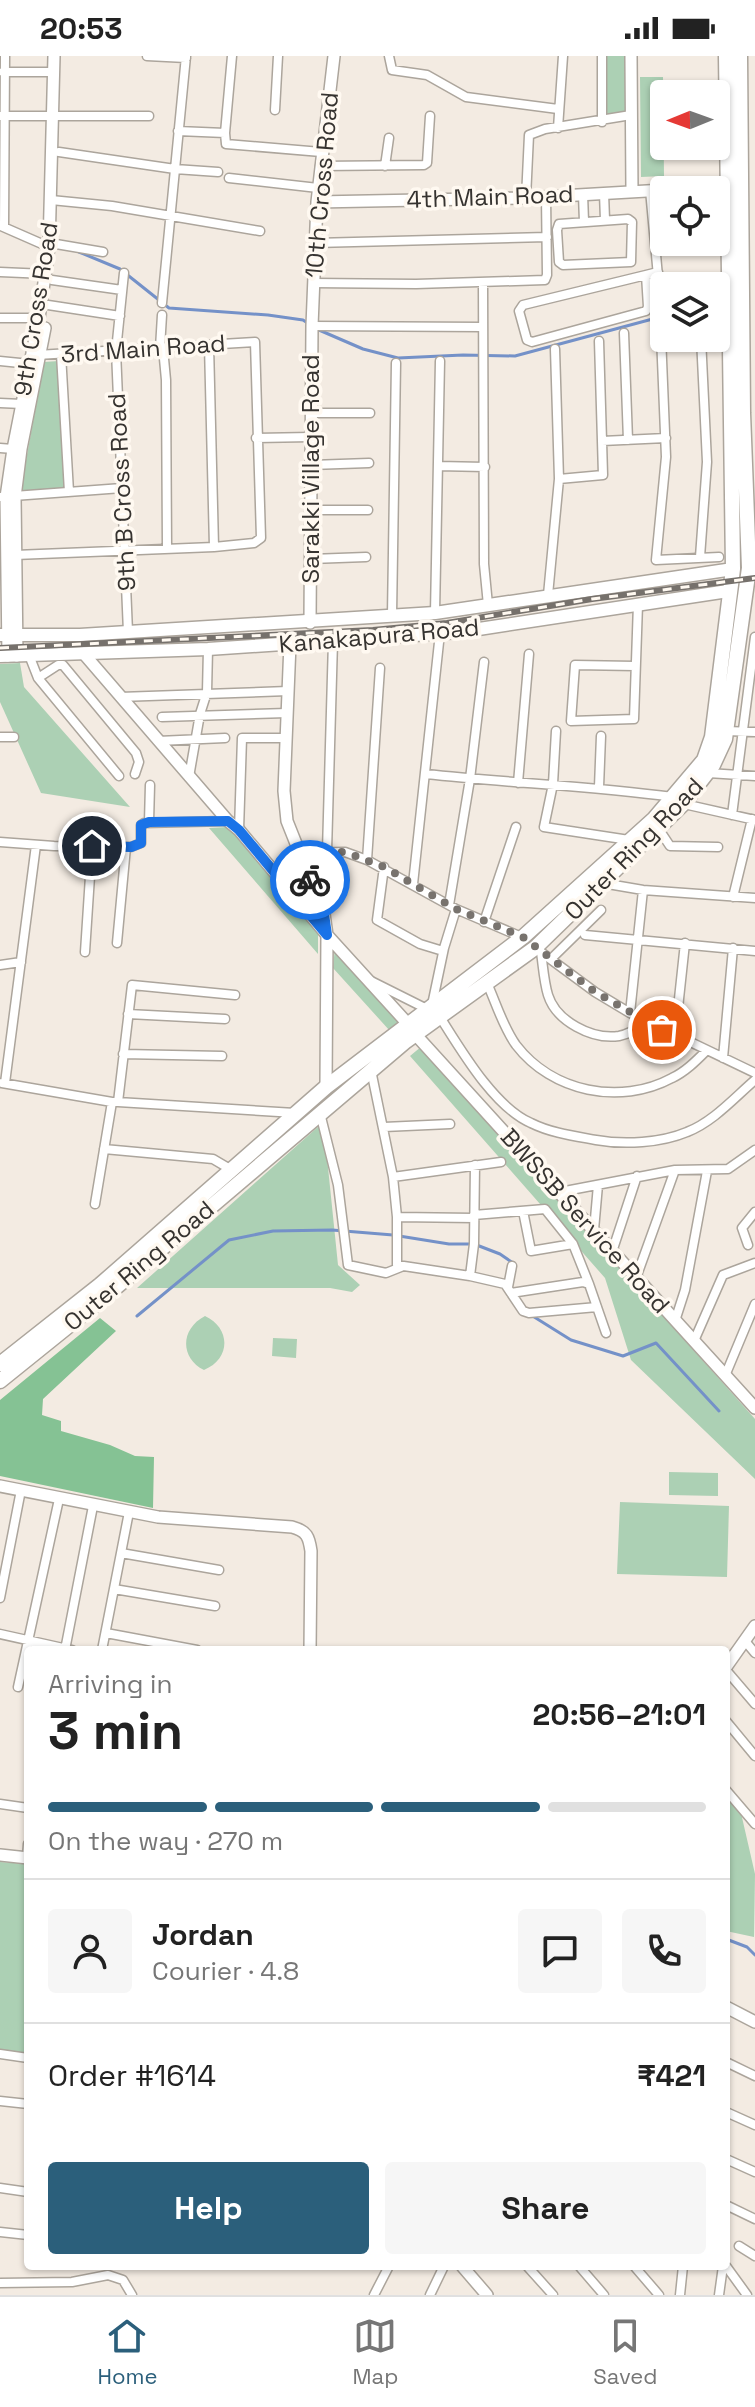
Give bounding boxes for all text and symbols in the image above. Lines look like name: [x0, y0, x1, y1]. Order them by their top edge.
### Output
text: 20:53: [40, 9, 122, 48]
north arrow: [650, 80, 730, 160]
map controls: [650, 80, 730, 352]
street label: 10th Cross Road: [298, 91, 345, 279]
button: locate: [650, 176, 730, 256]
street label: 4th Main Road: [406, 178, 574, 215]
street label: 9th Cross Road: [6, 220, 65, 398]
button: layers: [650, 272, 730, 352]
street label: 3rd Main Road: [60, 327, 226, 370]
street label: Sarakki Village Road: [295, 354, 326, 584]
street label: 9th B Cross Road: [101, 392, 142, 592]
street label: Kanakapura Road: [277, 611, 480, 660]
street label: Outer Ring Road: [558, 771, 710, 927]
pin: [58, 812, 126, 880]
icon: home: [70, 824, 114, 868]
courier: [270, 840, 350, 920]
icon: bike: [288, 858, 332, 902]
pin: [628, 996, 696, 1064]
icon: bag: [640, 1008, 684, 1052]
street label: BWSSB Service Road: [494, 1122, 677, 1320]
street label: Outer Ring Road: [57, 1194, 220, 1338]
text: Arriving in: [48, 1667, 172, 1701]
text: 20:56–21:01: [532, 1695, 706, 1734]
text: 3 min: [48, 1698, 183, 1764]
text: On the way · 270 m: [48, 1824, 283, 1858]
button: person: [48, 1909, 132, 1993]
button: chat: [518, 1909, 602, 1993]
button: phone: [622, 1909, 706, 1993]
text: Jordan: [152, 1915, 254, 1954]
text: Courier · 4.8: [152, 1954, 299, 1988]
text: Order #1614: [48, 2056, 216, 2095]
text: ₹421: [637, 2056, 706, 2095]
button: Help: [48, 2162, 369, 2254]
button: Share: [385, 2162, 706, 2254]
tab: Home: [98, 2314, 157, 2390]
tab: Map: [352, 2314, 398, 2390]
tab: Saved: [593, 2314, 658, 2390]

